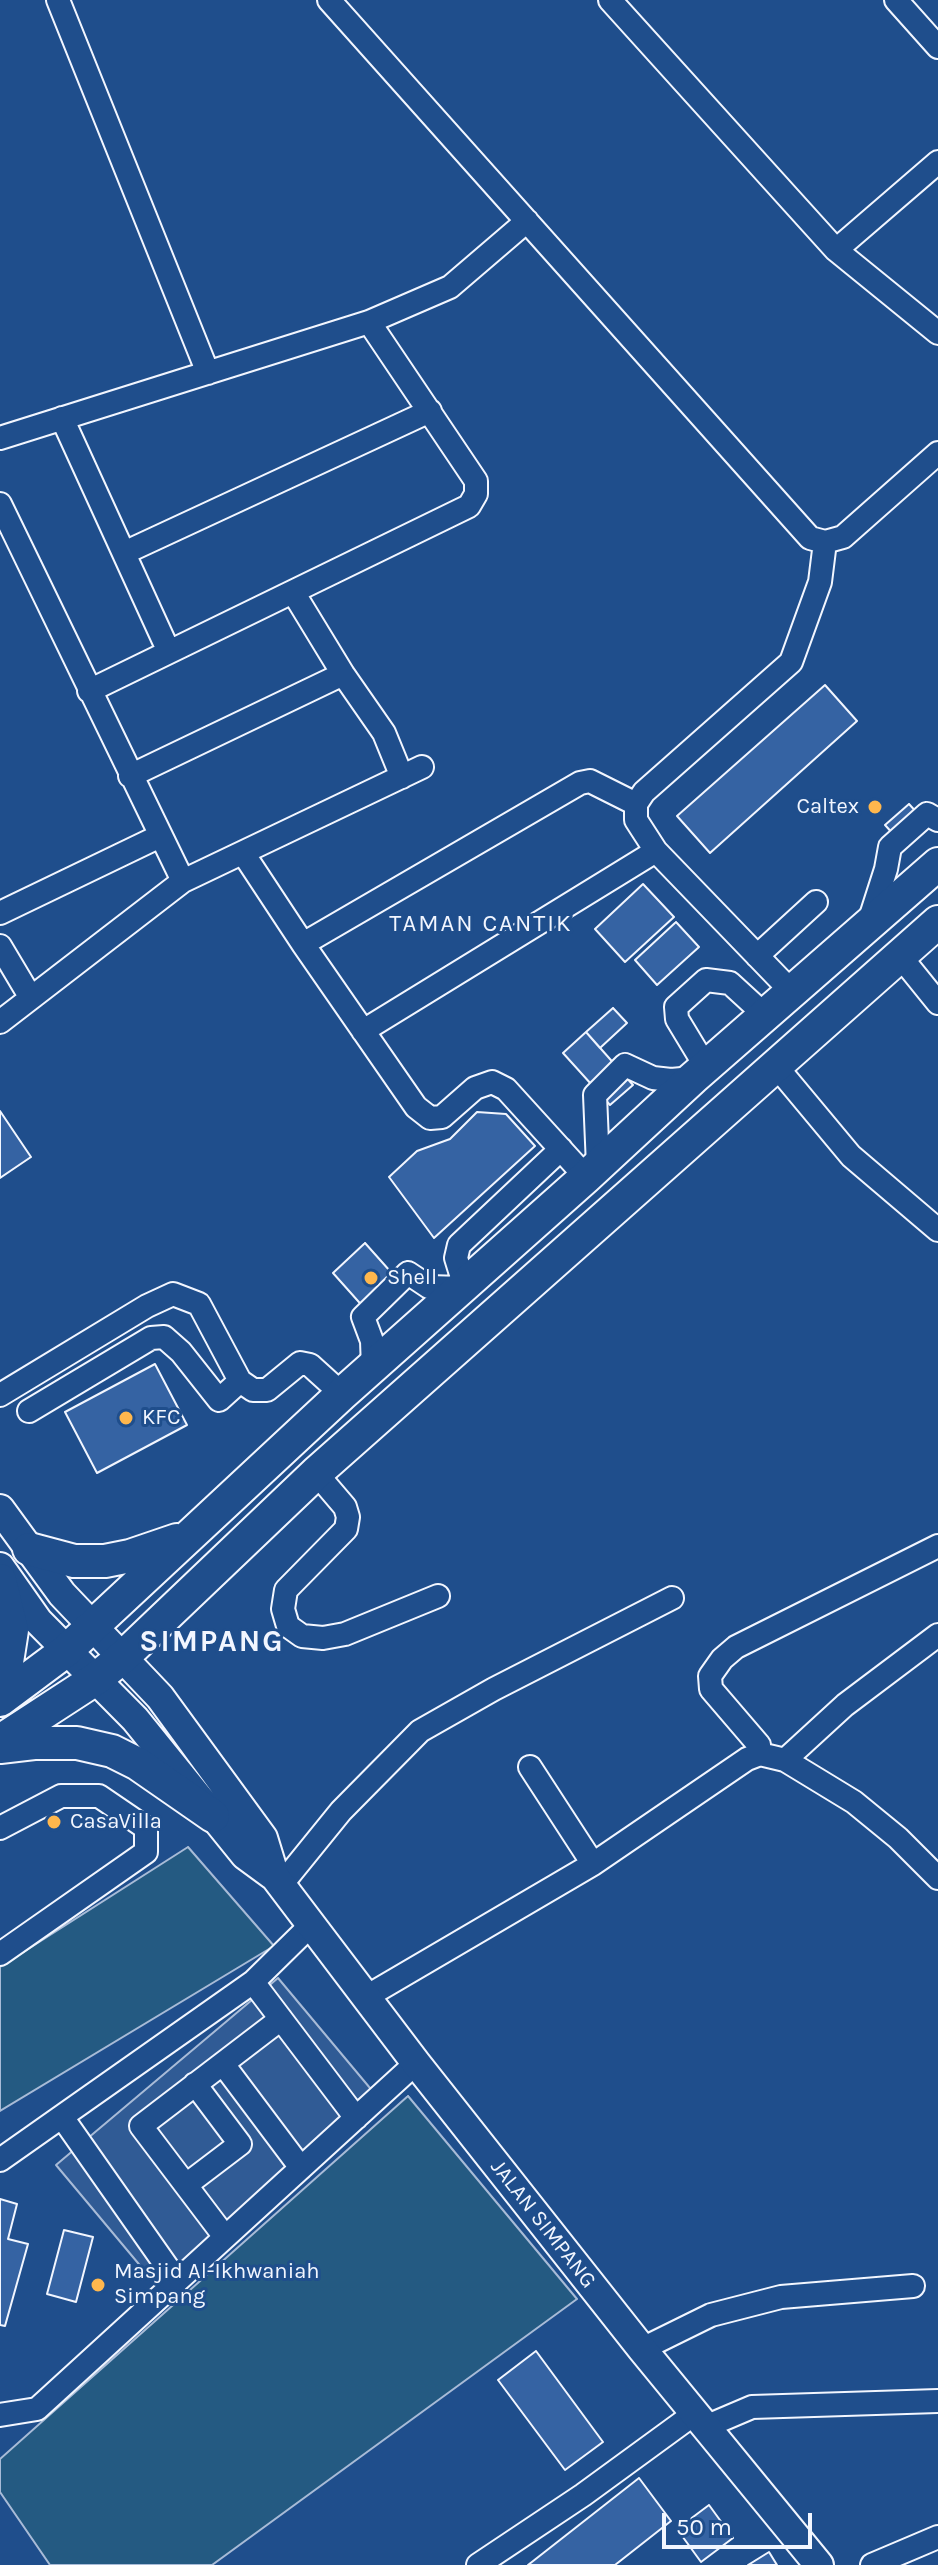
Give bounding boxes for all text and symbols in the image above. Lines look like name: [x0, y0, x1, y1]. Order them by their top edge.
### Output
place label: Caltex: [796, 794, 859, 820]
marker: Caltex: [866, 798, 884, 816]
district label: TAMAN CANTIK: [389, 910, 573, 938]
place label: Shell: [387, 1265, 437, 1291]
marker: Shell: [362, 1269, 380, 1287]
place label: KFC: [142, 1405, 180, 1431]
marker: KFC: [117, 1409, 135, 1427]
district label: SIMPANG: [139, 1624, 285, 1660]
place label: CasaVilla: [70, 1809, 162, 1835]
marker: CasaVilla: [45, 1813, 63, 1831]
street label: JALAN SIMPANG: [485, 2154, 601, 2294]
place label: Masjid Al-Ikhwaniah Simpang: [114, 2259, 320, 2310]
marker: Masjid Al-Ikhwaniah Simpang: [89, 2276, 107, 2294]
scale bar: [666, 2497, 816, 2547]
text: 50 m: [676, 2513, 732, 2541]

